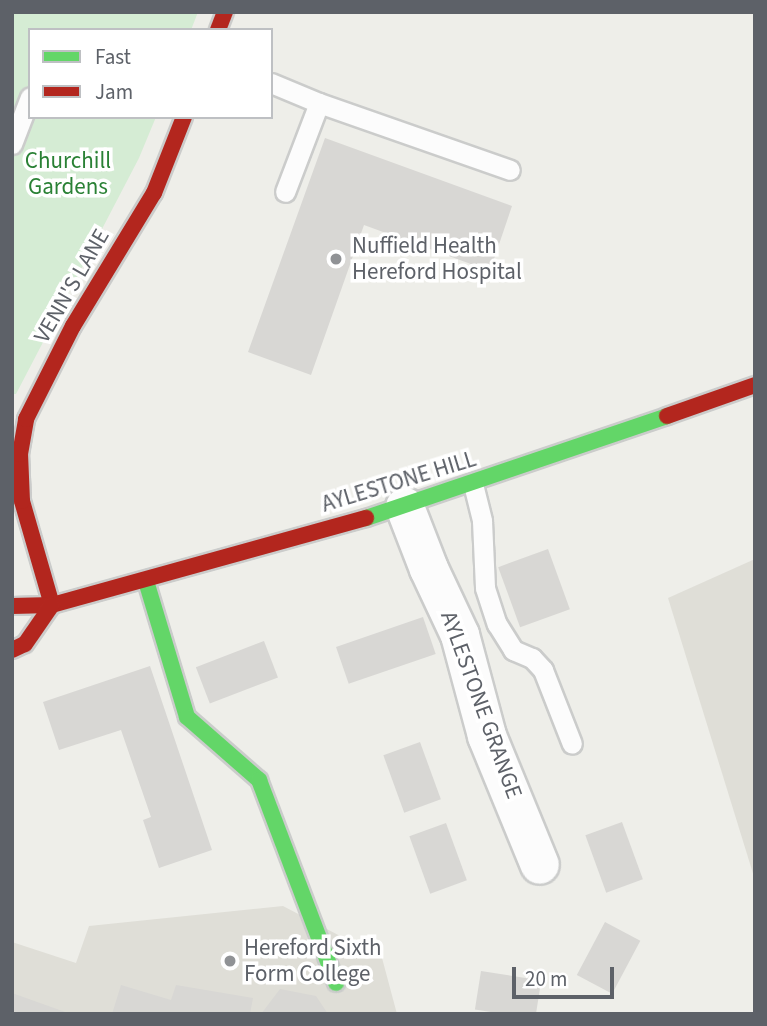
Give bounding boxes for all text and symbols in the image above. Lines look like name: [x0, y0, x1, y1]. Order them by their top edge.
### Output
legend: [28, 28, 273, 119]
text: Fast: [95, 42, 131, 72]
text: Jam: [95, 77, 133, 107]
park label: Churchill Gardens: [25, 147, 111, 201]
street label: VENN'S LANE: [28, 224, 116, 348]
place label: Nuffield Health Hereford Hospital: [352, 232, 522, 286]
marker: Nuffield Health Hereford Hospital: [326, 249, 346, 269]
street label: AYLESTONE HILL: [318, 445, 480, 519]
street label: AYLESTONE GRANGE: [434, 607, 528, 803]
place label: Hereford Sixth Form College: [244, 934, 382, 988]
marker: Hereford Sixth Form College: [222, 953, 238, 969]
scale bar: [515, 953, 616, 997]
text: 20 m: [525, 964, 567, 994]

